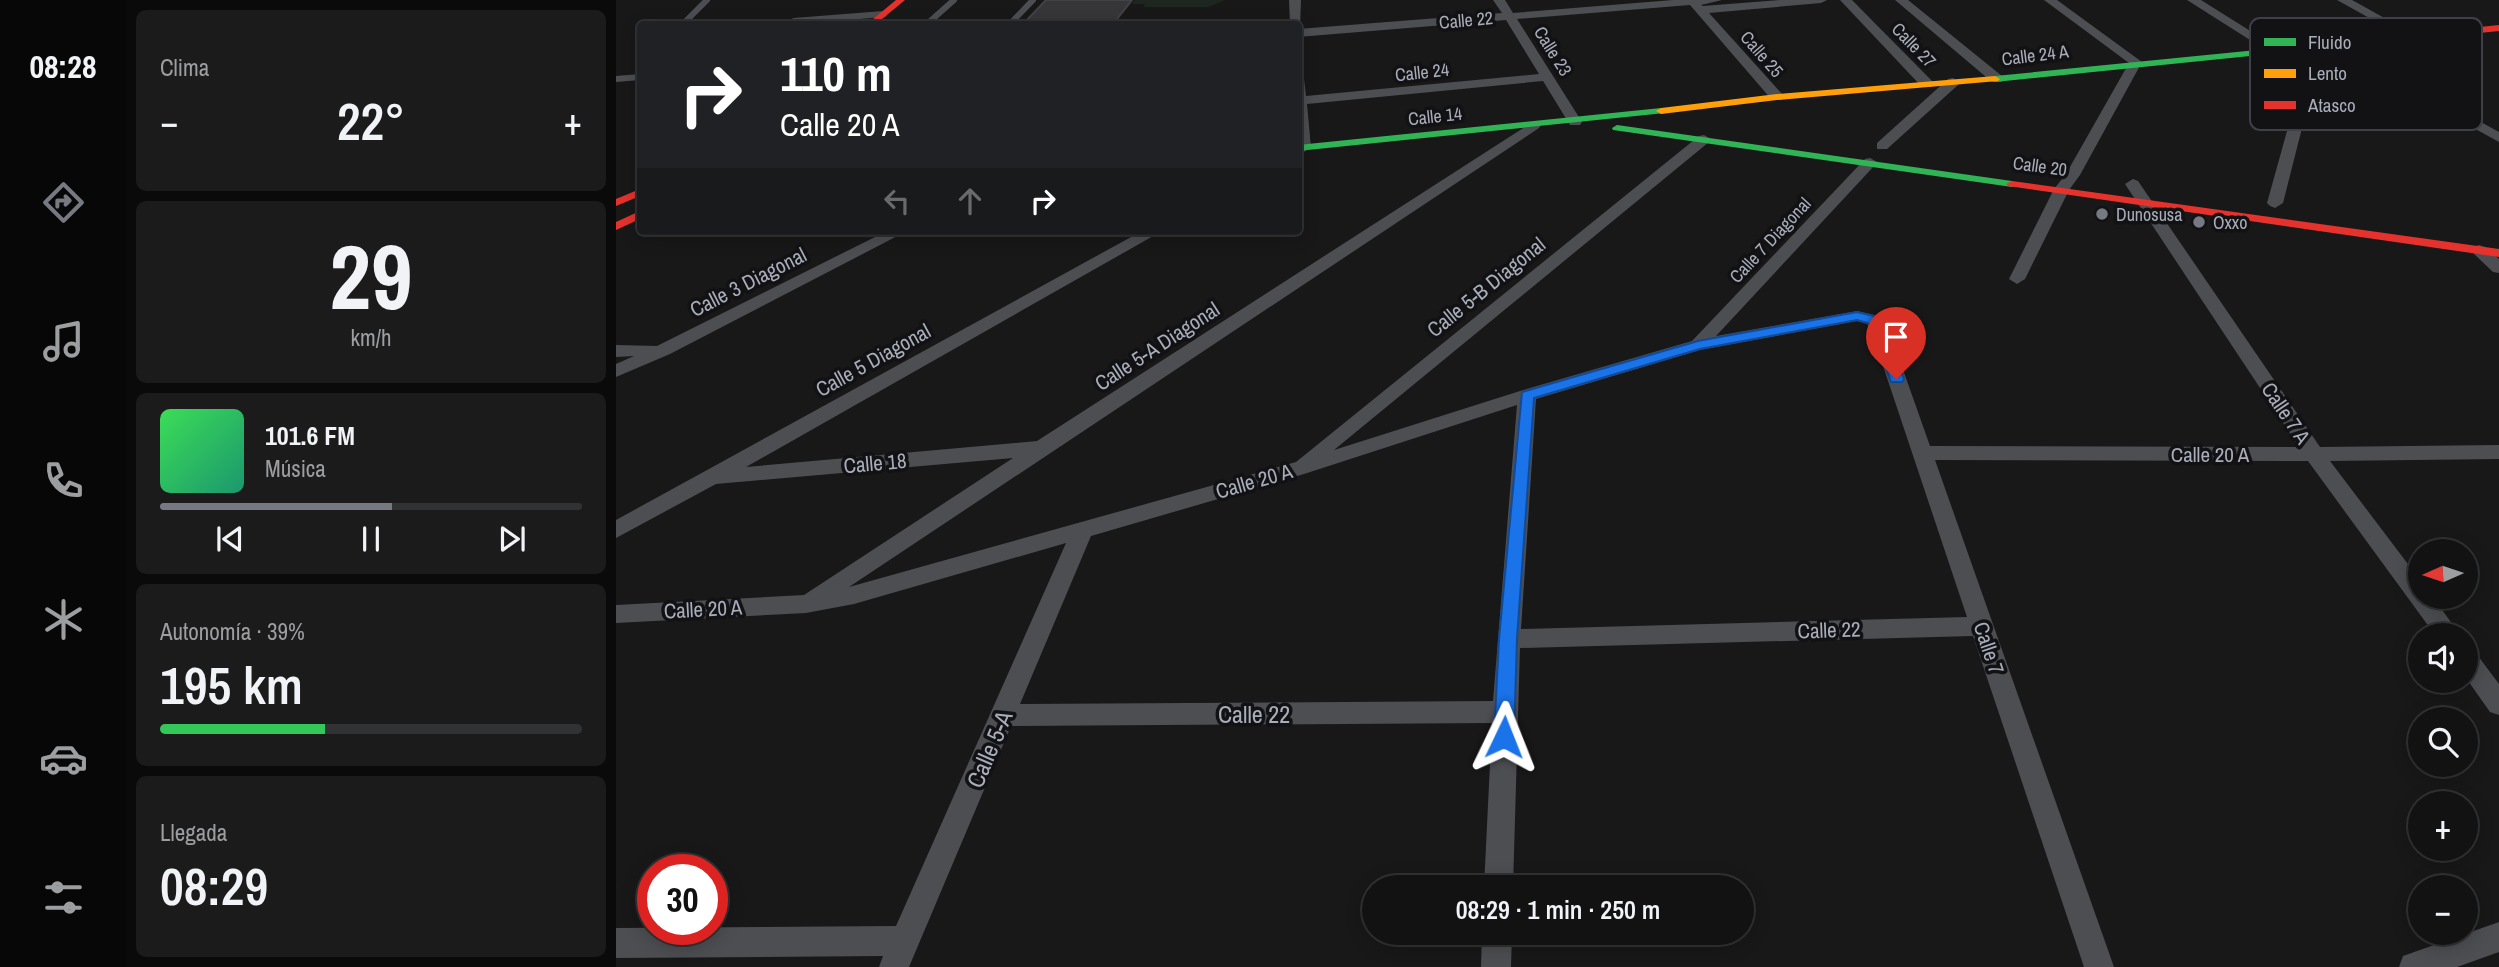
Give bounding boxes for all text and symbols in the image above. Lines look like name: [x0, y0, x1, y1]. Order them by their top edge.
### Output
street label: Calle 22: [1438, 5, 1494, 35]
street label: Calle 27: [1886, 17, 1942, 73]
legend: [2250, 18, 2482, 130]
street label: Calle 23: [1528, 21, 1578, 81]
street label: Calle 25: [1735, 25, 1789, 83]
text: Fluido: [2308, 29, 2351, 55]
street label: Calle 24 A: [2000, 38, 2070, 72]
text: 110 m: [780, 40, 892, 106]
text: 08:28: [29, 45, 97, 88]
icon: right: [665, 49, 756, 140]
text: Clima: [160, 52, 209, 83]
street label: Calle 24: [1394, 57, 1450, 87]
text: Lento: [2308, 60, 2347, 86]
text: 22°: [337, 86, 405, 156]
text: Atasco: [2307, 92, 2356, 118]
text: −: [160, 96, 178, 147]
text: +: [564, 96, 582, 147]
street label: Calle 14: [1407, 101, 1463, 131]
text: Calle 20 A: [780, 103, 900, 146]
street label: Calle 20: [2011, 150, 2069, 182]
icon: directions: [39, 178, 88, 227]
icon: left: [878, 182, 916, 220]
icon: ahead: [951, 182, 989, 220]
icon: right: [1024, 182, 1062, 220]
street label: Calle 7 Diagonal: [1724, 192, 1816, 288]
place label: Dunosusa: [2116, 202, 2182, 227]
marker: Dunosusa: [2094, 206, 2110, 222]
place label: Oxxo: [2213, 210, 2247, 235]
marker: Oxxo: [2191, 214, 2207, 230]
text: 29: [330, 215, 413, 337]
street label: Calle 5-B Diagonal: [1421, 230, 1551, 344]
street label: Calle 3 Diagonal: [685, 240, 811, 324]
street label: Calle 5-A Diagonal: [1089, 295, 1225, 397]
pin: [1866, 307, 1926, 379]
street label: Calle 5 Diagonal: [810, 316, 936, 404]
icon: music: [39, 317, 88, 366]
icon: arrive: [1877, 318, 1915, 356]
text: km/h: [351, 322, 391, 353]
street label: Calle 7 A: [2255, 376, 2318, 450]
text: 101.6 FM: [265, 418, 355, 453]
street label: Calle 20 A: [2171, 440, 2250, 469]
street label: Calle 18: [842, 446, 908, 480]
text: Música: [265, 453, 326, 484]
icon: phone: [39, 456, 88, 505]
street label: Calle 20 A: [1212, 456, 1296, 506]
icon: previous: [211, 520, 249, 558]
icon: pause: [352, 520, 390, 558]
icon: next: [493, 520, 531, 558]
north arrow: [2408, 539, 2478, 609]
map controls: [2408, 539, 2478, 945]
street label: Calle 20 A: [663, 592, 743, 626]
icon: climate: [39, 595, 88, 644]
street label: Calle 22: [1797, 614, 1861, 646]
text: Autonomía · 39%: [160, 616, 305, 647]
street label: Calle 7: [1967, 618, 2011, 678]
button: sound: [2408, 623, 2478, 693]
text: 195 km: [160, 650, 303, 720]
street label: Calle 22: [1218, 698, 1290, 730]
position arrow: [1467, 700, 1541, 774]
street label: Calle 5-A: [958, 705, 1020, 793]
button: search: [2408, 707, 2478, 777]
icon: car: [39, 734, 88, 783]
button: +: [2408, 791, 2478, 861]
text: Llegada: [160, 817, 227, 848]
text: 08:29: [160, 851, 268, 921]
speed limit sign: 30: [637, 854, 728, 945]
icon: filters: [39, 873, 88, 922]
button: −: [2408, 875, 2478, 945]
text: 08:29 · 1 min · 250 m: [1456, 892, 1660, 927]

